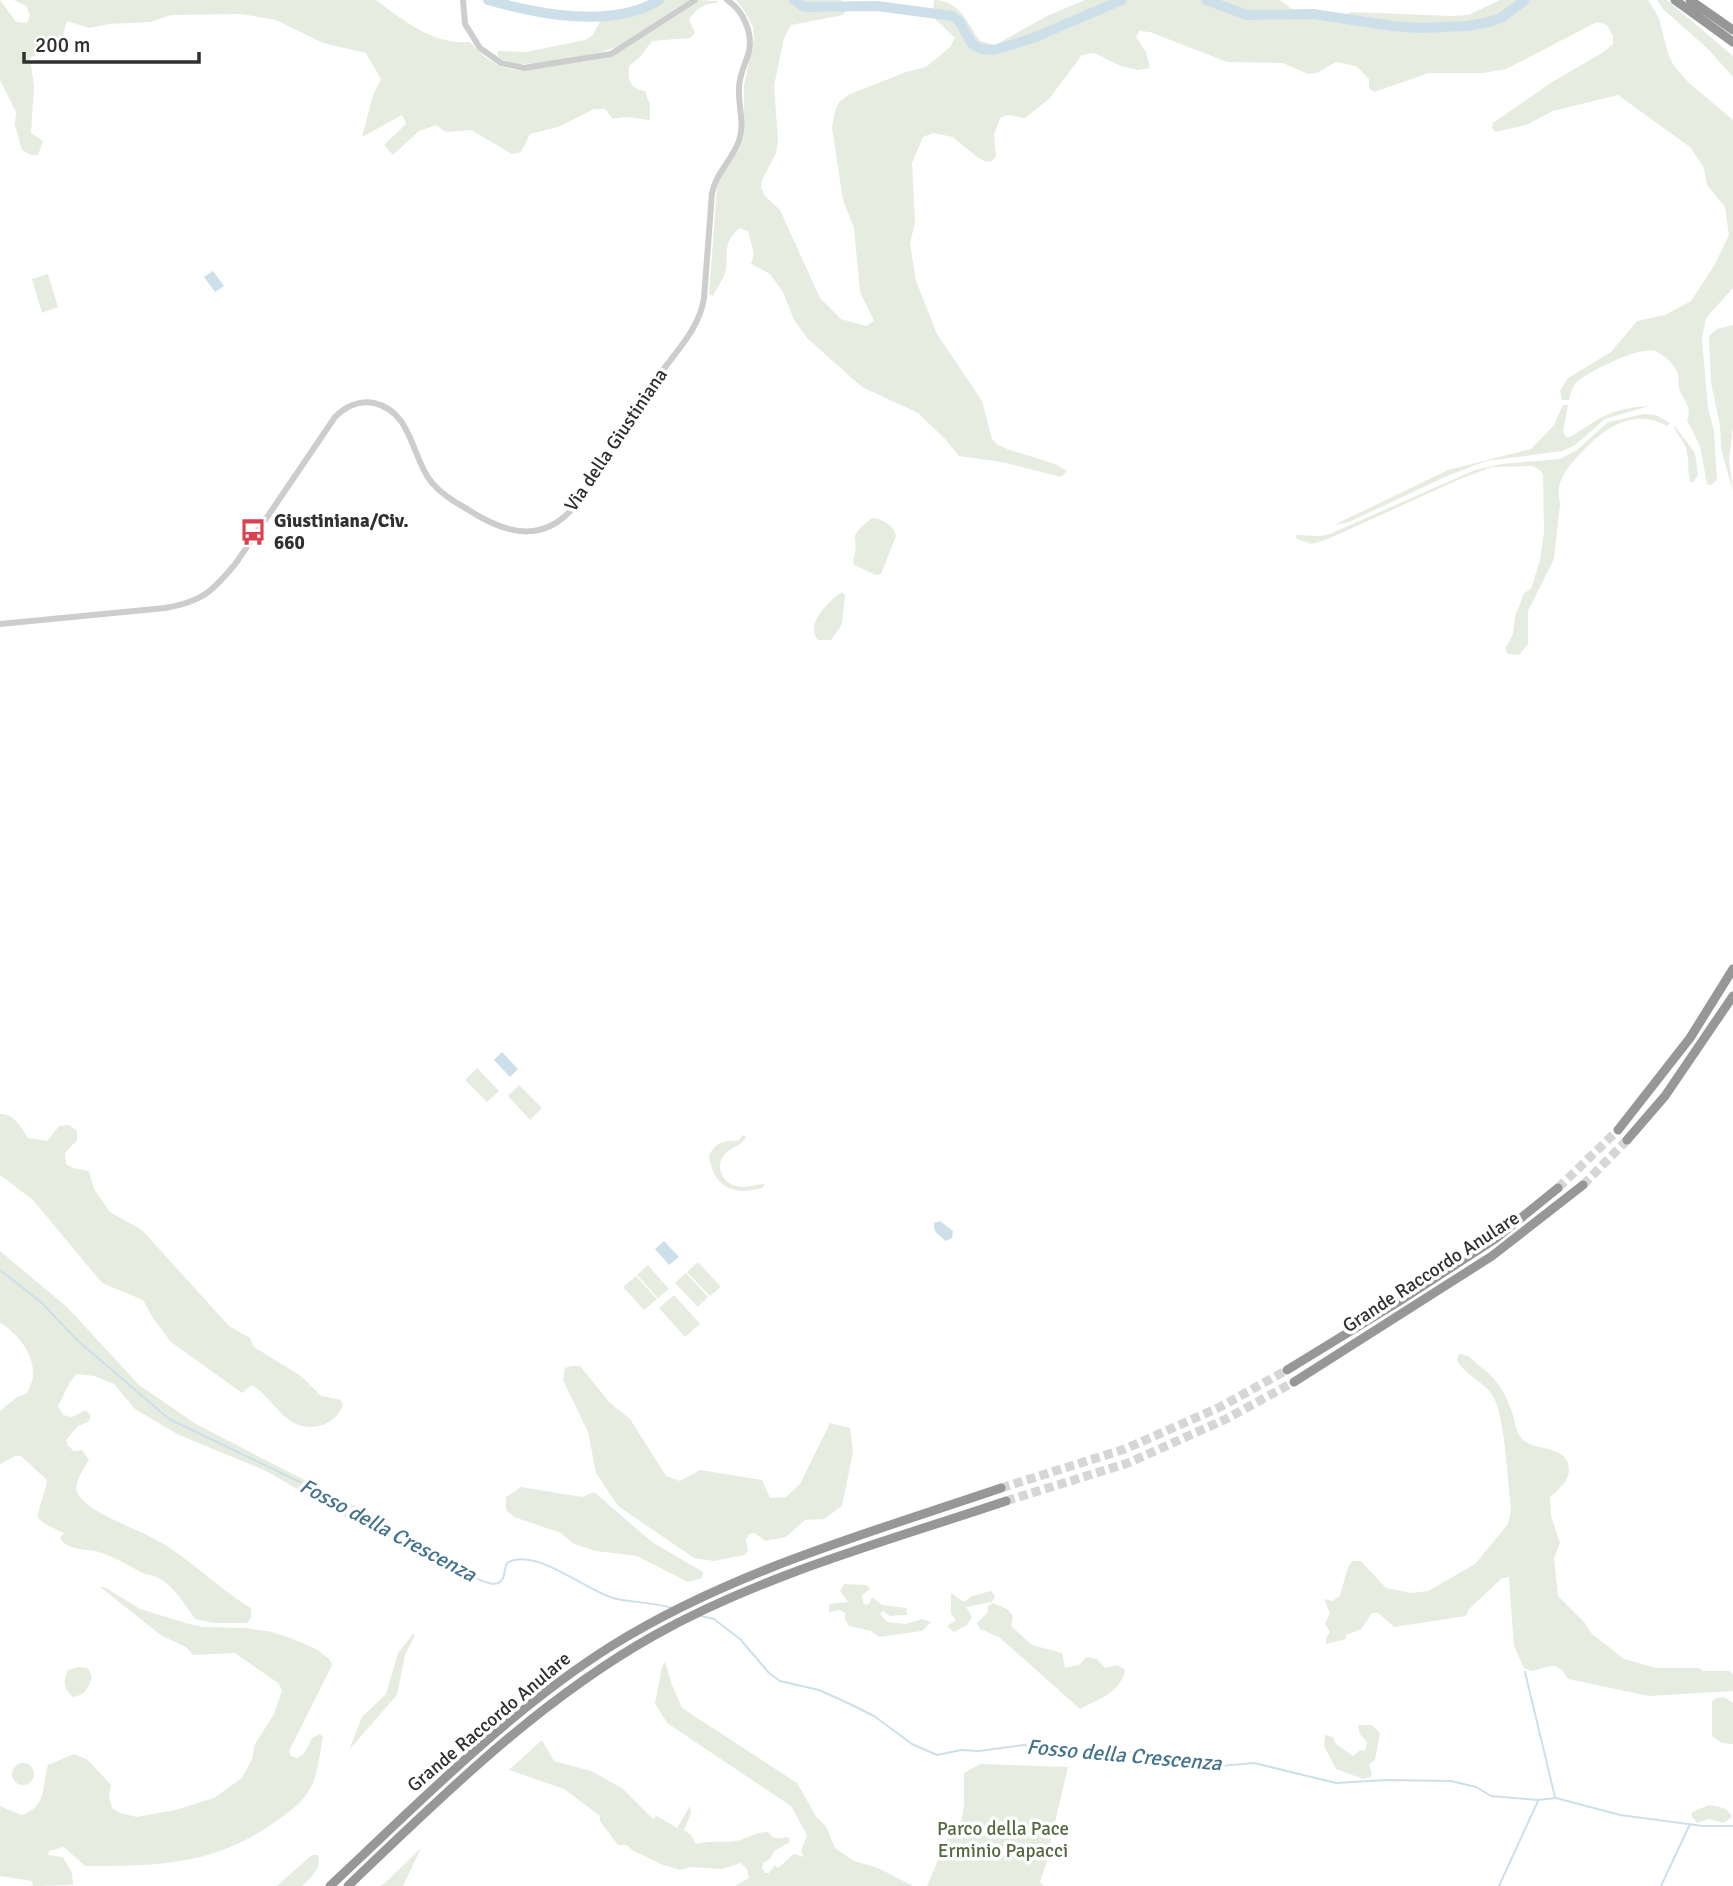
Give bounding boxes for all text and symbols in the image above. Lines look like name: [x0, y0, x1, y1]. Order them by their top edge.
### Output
scale bar: [24, 21, 200, 65]
text: 200 m: [35, 32, 90, 58]
street label: Via della Giustiniana: [559, 364, 673, 516]
place label: Giustiniana/Civ. 660: [274, 509, 409, 555]
bus stop icon: Giustiniana/Civ. 660: [238, 517, 268, 547]
street label: Grande Raccordo Anulare: [1338, 1206, 1524, 1338]
water label: Fosso della Crescenza: [295, 1473, 482, 1588]
street label: Grande Raccordo Anulare: [402, 1647, 576, 1797]
water label: Fosso della Crescenza: [1025, 1734, 1224, 1777]
park label: Parco della Pace Erminio Papacci: [937, 1817, 1069, 1863]

